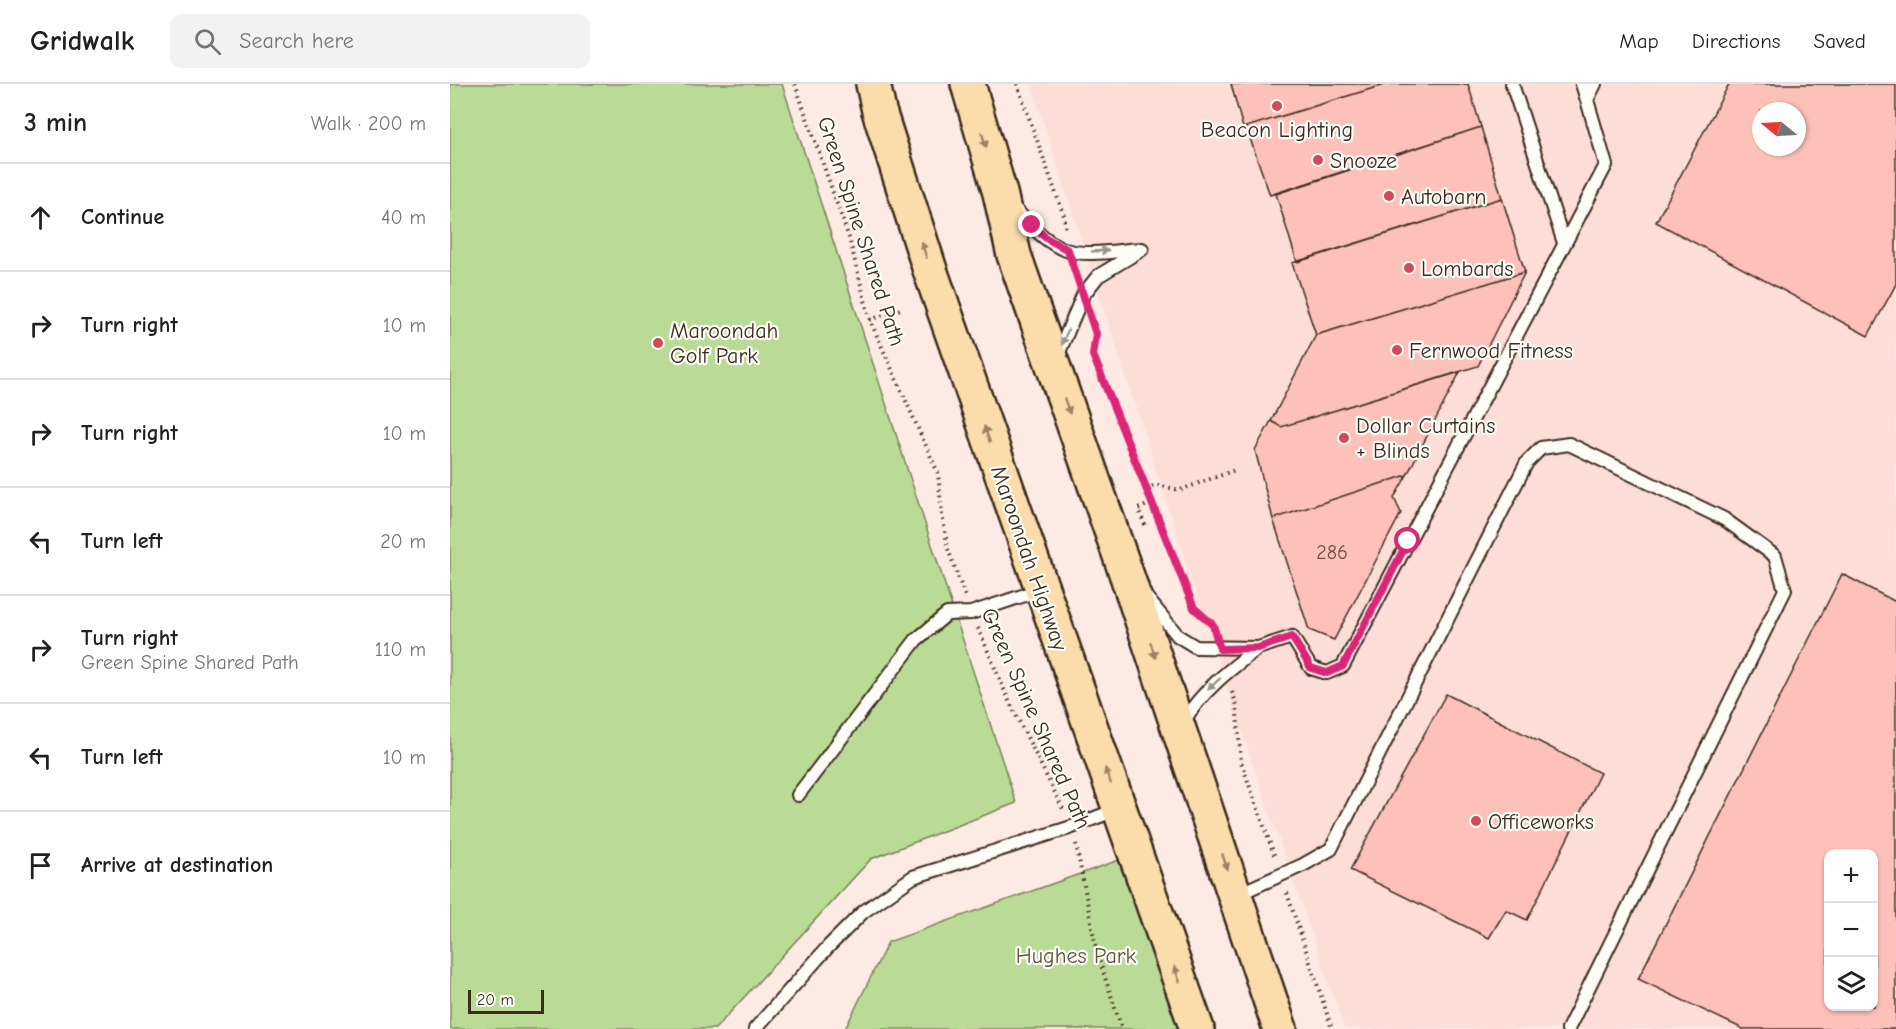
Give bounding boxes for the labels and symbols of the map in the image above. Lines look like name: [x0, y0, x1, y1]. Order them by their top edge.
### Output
marker: Beacon Lighting: [1270, 99, 1284, 113]
north arrow: [1752, 102, 1806, 156]
street label: Green Spine Shared Path: [812, 113, 910, 349]
place label: Beacon Lighting: [1201, 117, 1353, 143]
one-way arrow: [980, 131, 989, 149]
place label: Snooze: [1330, 148, 1397, 174]
marker: Snooze: [1311, 153, 1325, 167]
place label: Autobarn: [1401, 184, 1486, 210]
marker: Autobarn: [1382, 189, 1396, 203]
route end: [1018, 211, 1044, 237]
one-way arrow: [919, 241, 928, 259]
one-way arrow: [1090, 247, 1109, 256]
place label: Lombards: [1421, 256, 1513, 282]
marker: Lombards: [1402, 261, 1416, 275]
place label: Maroondah Golf Park: [670, 318, 778, 369]
one-way arrow: [1060, 328, 1069, 346]
marker: Maroondah Golf Park: [651, 336, 665, 350]
place label: Fernwood Fitness: [1409, 338, 1573, 364]
marker: Fernwood Fitness: [1390, 343, 1404, 357]
one-way arrow: [1062, 398, 1072, 416]
place label: Dollar Curtains + Blinds: [1356, 413, 1495, 464]
one-way arrow: [982, 425, 992, 443]
marker: Dollar Curtains + Blinds: [1337, 431, 1351, 445]
street label: Maroondah Highway: [985, 462, 1073, 654]
route start: [1394, 527, 1420, 553]
house number: 286: [1316, 541, 1348, 564]
street label: Green Spine Shared Path: [976, 604, 1097, 833]
one-way arrow: [1148, 641, 1158, 659]
one-way arrow: [1207, 676, 1221, 690]
one-way arrow: [1102, 767, 1112, 785]
place label: Officeworks: [1488, 809, 1594, 835]
marker: Officeworks: [1469, 814, 1483, 828]
one-way arrow: [1221, 853, 1230, 871]
park label: Hughes Park: [1016, 943, 1136, 969]
one-way arrow: [1172, 965, 1182, 983]
scale bar: [468, 987, 544, 1014]

